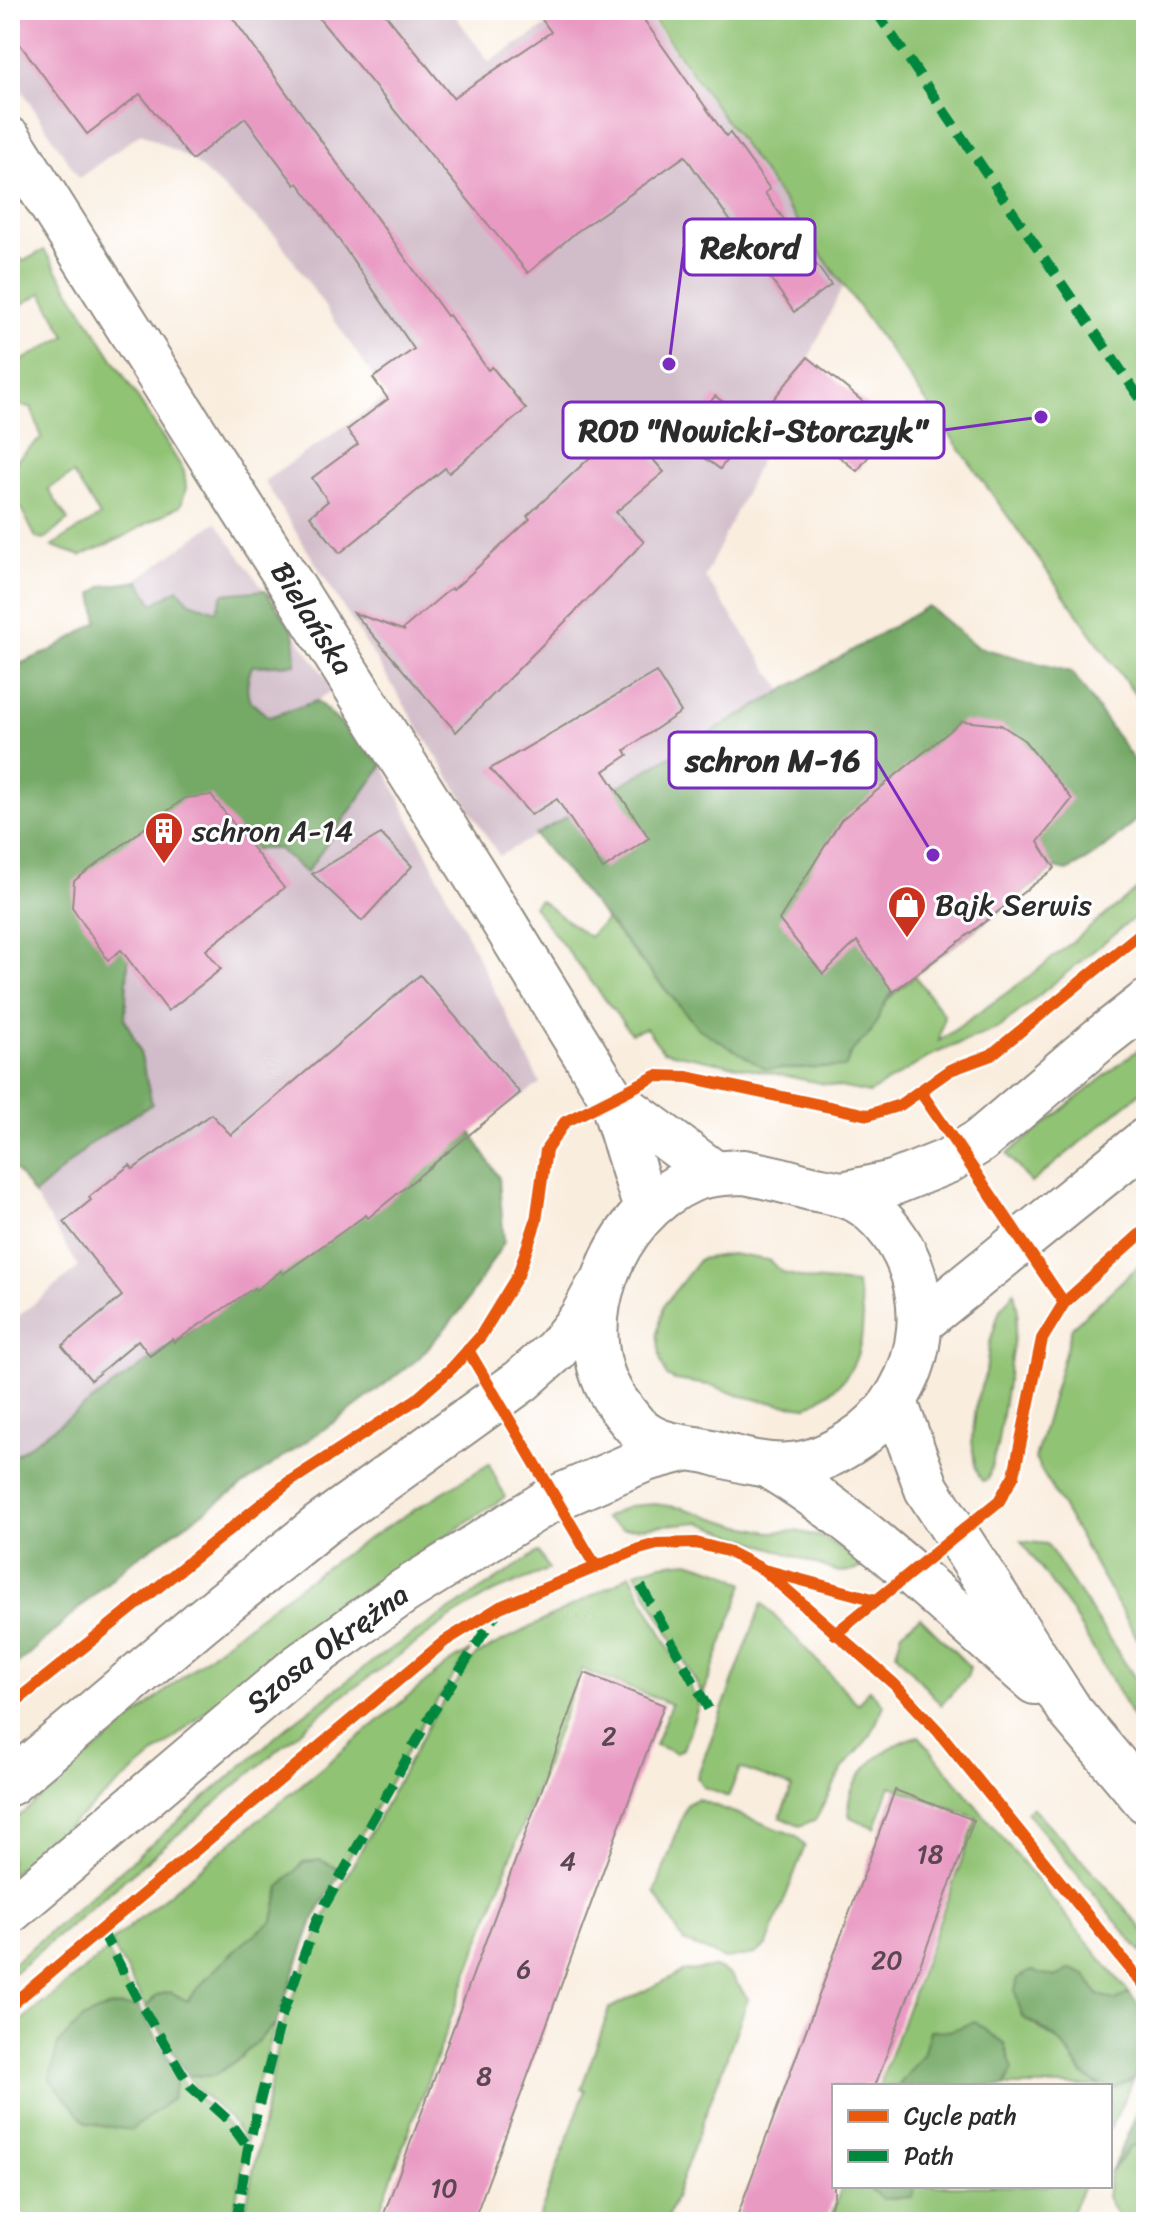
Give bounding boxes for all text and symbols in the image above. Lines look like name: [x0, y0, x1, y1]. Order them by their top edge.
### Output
callout: Rekord: [684, 219, 815, 275]
text: Rekord: [699, 219, 803, 276]
callout: ROD "Nowicki-Storczyk": [563, 402, 944, 458]
text: ROD "Nowicki-Storczyk": [578, 402, 930, 459]
street label: Bielańska: [256, 550, 369, 687]
callout: schron M-16: [669, 732, 876, 788]
text: schron M-16: [684, 732, 861, 789]
place label: schron A-14: [191, 804, 353, 858]
building icon: schron A-14: [143, 810, 185, 865]
place label: Bajk Serwis: [935, 878, 1092, 932]
shop icon: Bajk Serwis: [886, 884, 928, 939]
street label: Szosa Okrężna: [233, 1569, 421, 1728]
house number: 2: [601, 1713, 617, 1759]
house number: 18: [917, 1831, 944, 1877]
house number: 4: [560, 1838, 576, 1884]
house number: 20: [871, 1937, 903, 1983]
house number: 6: [517, 1946, 531, 1992]
house number: 8: [476, 2053, 492, 2099]
legend: [832, 2084, 1112, 2188]
text: Cycle path: [904, 2095, 1017, 2137]
text: Path: [904, 2135, 954, 2177]
house number: 10: [430, 2165, 458, 2211]

